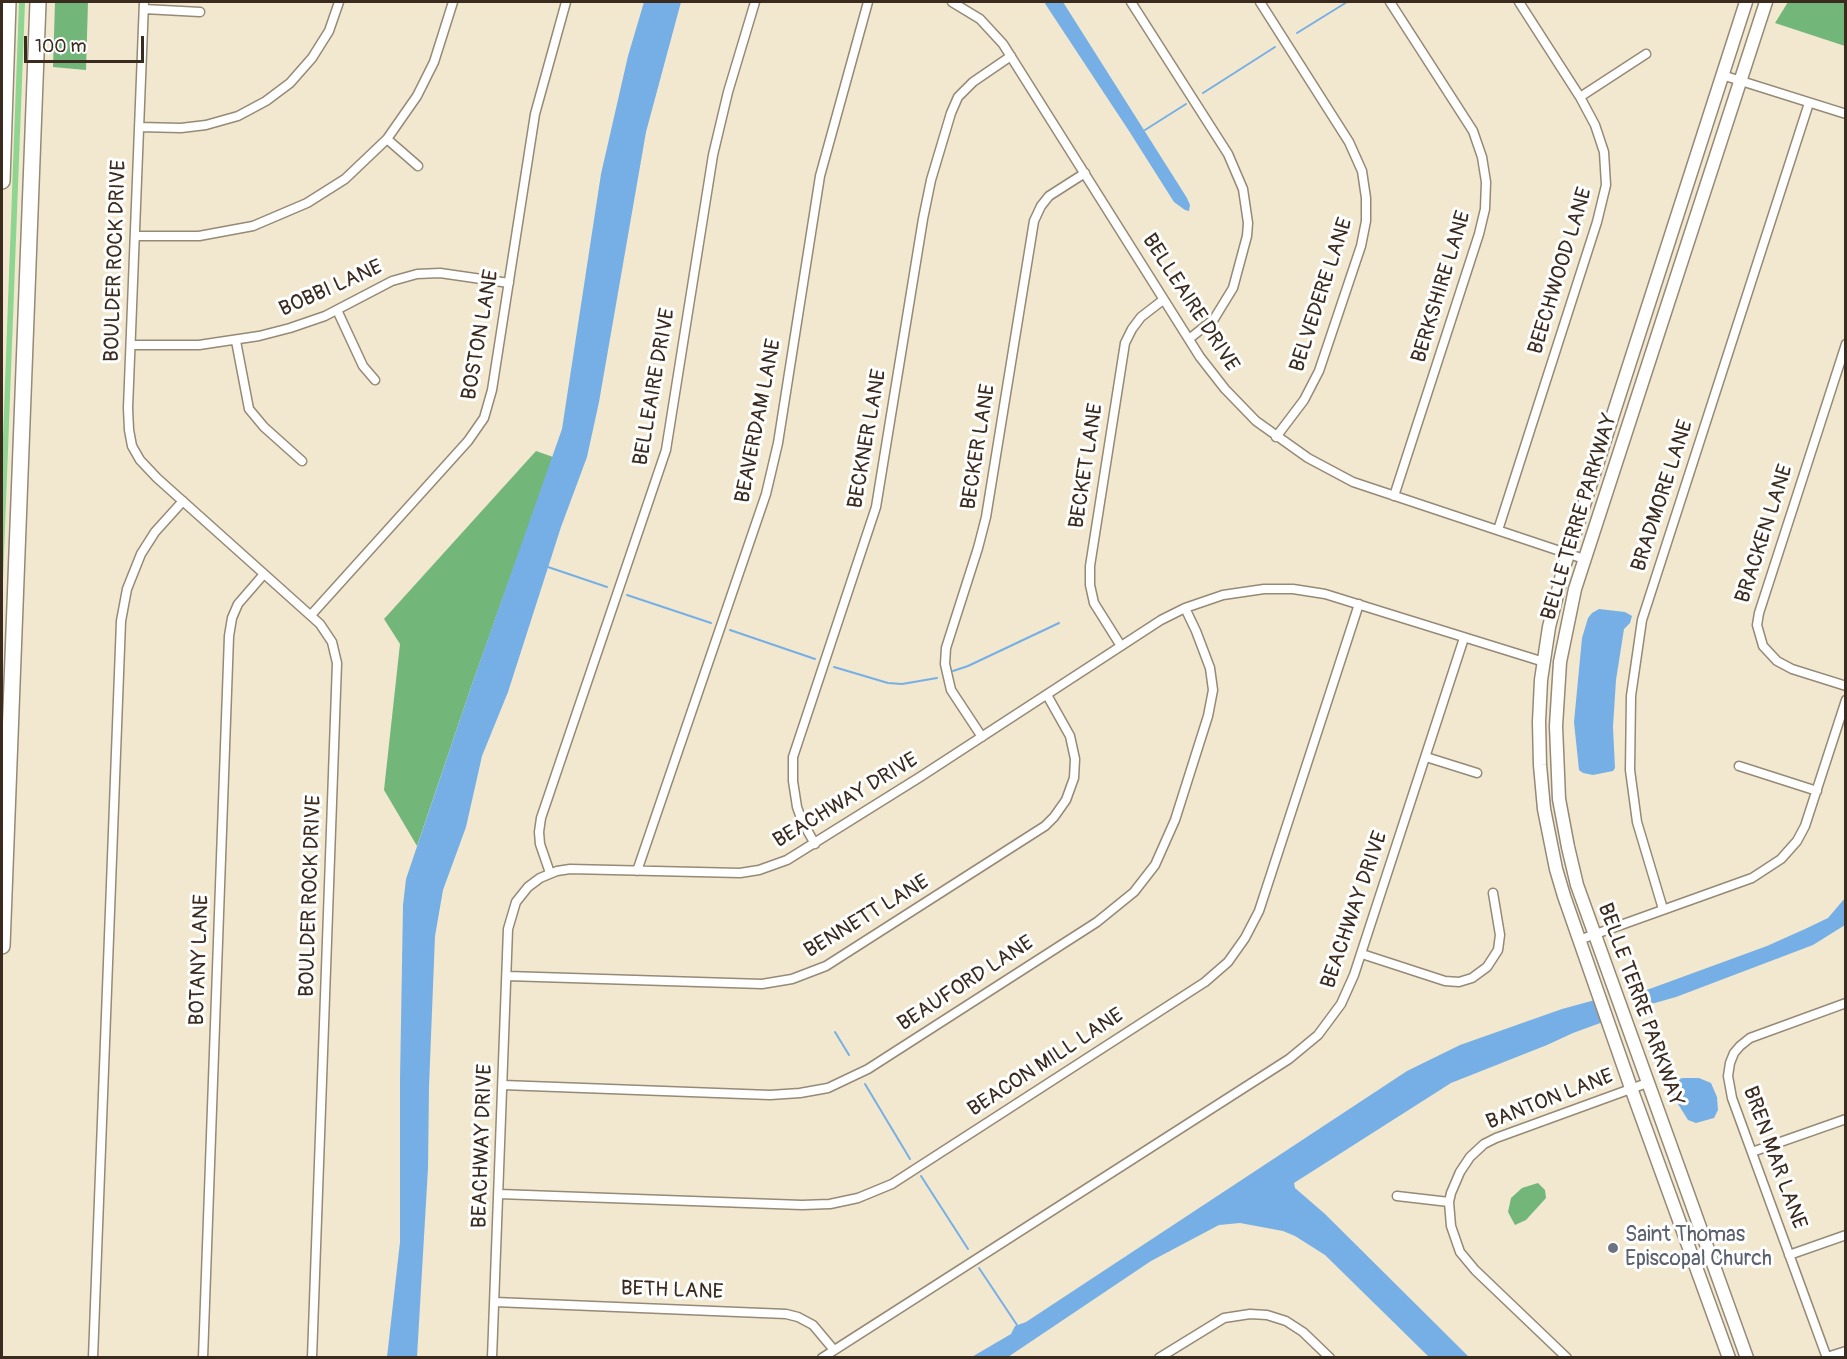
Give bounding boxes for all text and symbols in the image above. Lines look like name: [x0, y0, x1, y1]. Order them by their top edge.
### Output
scale bar: [27, 24, 147, 62]
text: 100 m: [35, 35, 87, 58]
street label: BOULDER ROCK DRIVE: [100, 160, 132, 362]
street label: BEECHWOOD LANE: [1524, 185, 1598, 357]
street label: BERKSHIRE LANE: [1407, 208, 1477, 366]
street label: BELVEDERE LANE: [1285, 215, 1359, 375]
street label: BELLEAIRE DRIVE: [1136, 229, 1244, 377]
street label: BOBBI LANE: [276, 255, 386, 323]
street label: BOSTON LANE: [457, 268, 505, 402]
street label: BELLEAIRE DRIVE: [629, 306, 681, 468]
street label: BEAVERDAM LANE: [731, 337, 787, 505]
street label: BECKNER LANE: [843, 367, 893, 511]
street label: BECKER LANE: [957, 382, 1001, 512]
street label: BECKET LANE: [1065, 402, 1109, 530]
street label: BELLE TERRE PARKWAY: [1537, 411, 1623, 623]
street label: BRADMORE LANE: [1627, 417, 1699, 575]
street label: BRACKEN LANE: [1731, 462, 1799, 606]
street label: BEACHWAY DRIVE: [769, 748, 923, 854]
street label: BOULDER ROCK DRIVE: [295, 795, 327, 997]
street label: BEACHWAY DRIVE: [1316, 828, 1394, 992]
street label: BENNETT LANE: [800, 870, 934, 964]
street label: BOTANY LANE: [185, 894, 215, 1026]
street label: BELLE TERRE PARKWAY: [1591, 900, 1689, 1110]
street label: BEAUFORD LANE: [893, 931, 1039, 1037]
street label: BEACON MILL LANE: [963, 1003, 1129, 1123]
street label: BEACHWAY DRIVE: [468, 1063, 498, 1229]
street label: BANTON LANE: [1483, 1064, 1617, 1136]
street label: BREN MAR LANE: [1736, 1083, 1812, 1233]
place label: Saint Thomas Episcopal Church: [1625, 1223, 1772, 1273]
marker: Saint Thomas Episcopal Church: [1606, 1241, 1620, 1255]
street label: BETH LANE: [620, 1277, 724, 1305]

